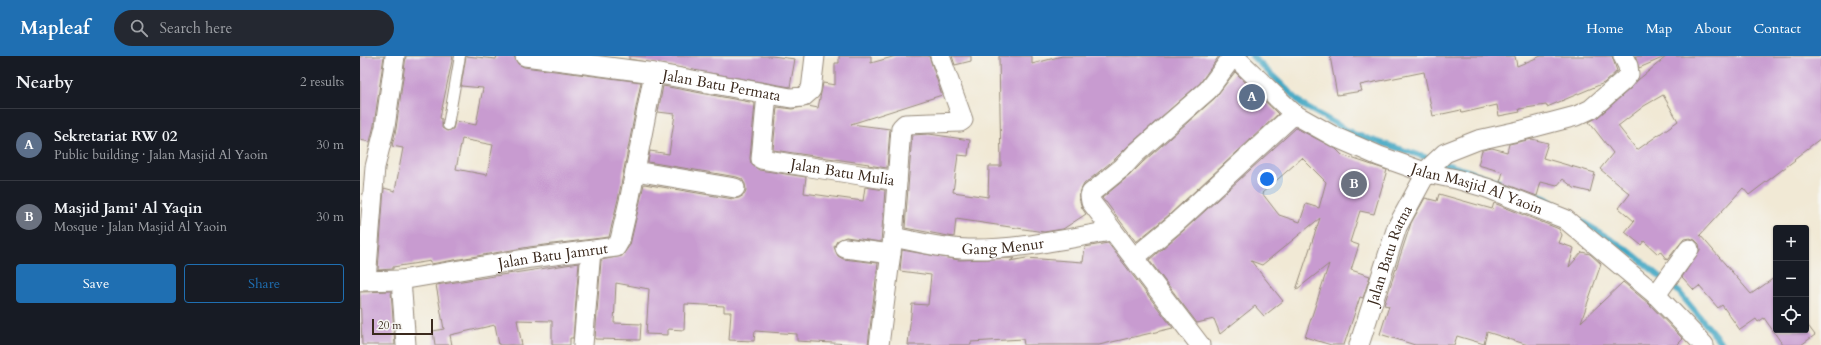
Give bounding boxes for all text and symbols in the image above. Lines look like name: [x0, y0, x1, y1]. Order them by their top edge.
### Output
search box: [114, 10, 394, 46]
text: Mapleaf: [20, 15, 90, 41]
icon: search: [128, 17, 150, 39]
text: Search here: [160, 18, 232, 38]
text: Home: [1586, 19, 1624, 38]
text: Map: [1646, 19, 1672, 38]
text: About: [1694, 19, 1731, 38]
text: Contact: [1753, 19, 1801, 38]
street label: Jalan Batu Permata: [659, 64, 783, 106]
text: Nearby: [16, 71, 73, 94]
text: 2 results: [300, 73, 344, 91]
pin: A: [1239, 82, 1265, 112]
text: Sekretariat RW 02: [54, 126, 177, 146]
text: A: [24, 136, 34, 154]
text: 30 m: [316, 136, 344, 154]
text: Public building · Jalan Masjid Al Yaoin: [54, 146, 268, 164]
street label: Jalan Batu Mulia: [787, 154, 897, 191]
street label: Jalan Masjid Al Yaoin: [1407, 158, 1547, 219]
your location: [1257, 169, 1277, 189]
pin: B: [1341, 169, 1367, 199]
text: Masjid Jami' Al Yaqin: [54, 198, 202, 218]
street label: Jalan Batu Ratna: [1362, 201, 1417, 309]
text: B: [24, 208, 34, 226]
text: 30 m: [316, 208, 344, 226]
text: Mosque · Jalan Masjid Al Yaoin: [54, 218, 227, 236]
map controls: [1773, 225, 1809, 333]
button: +: [1773, 225, 1809, 261]
street label: Gang Menur: [962, 233, 1046, 259]
street label: Jalan Batu Jamrut: [495, 238, 609, 274]
button: −: [1773, 261, 1809, 297]
button: Save: [16, 264, 176, 303]
button: Share: [184, 264, 344, 303]
button: locate: [1773, 297, 1809, 333]
scale bar: [372, 317, 433, 336]
text: 20 m: [378, 318, 402, 333]

